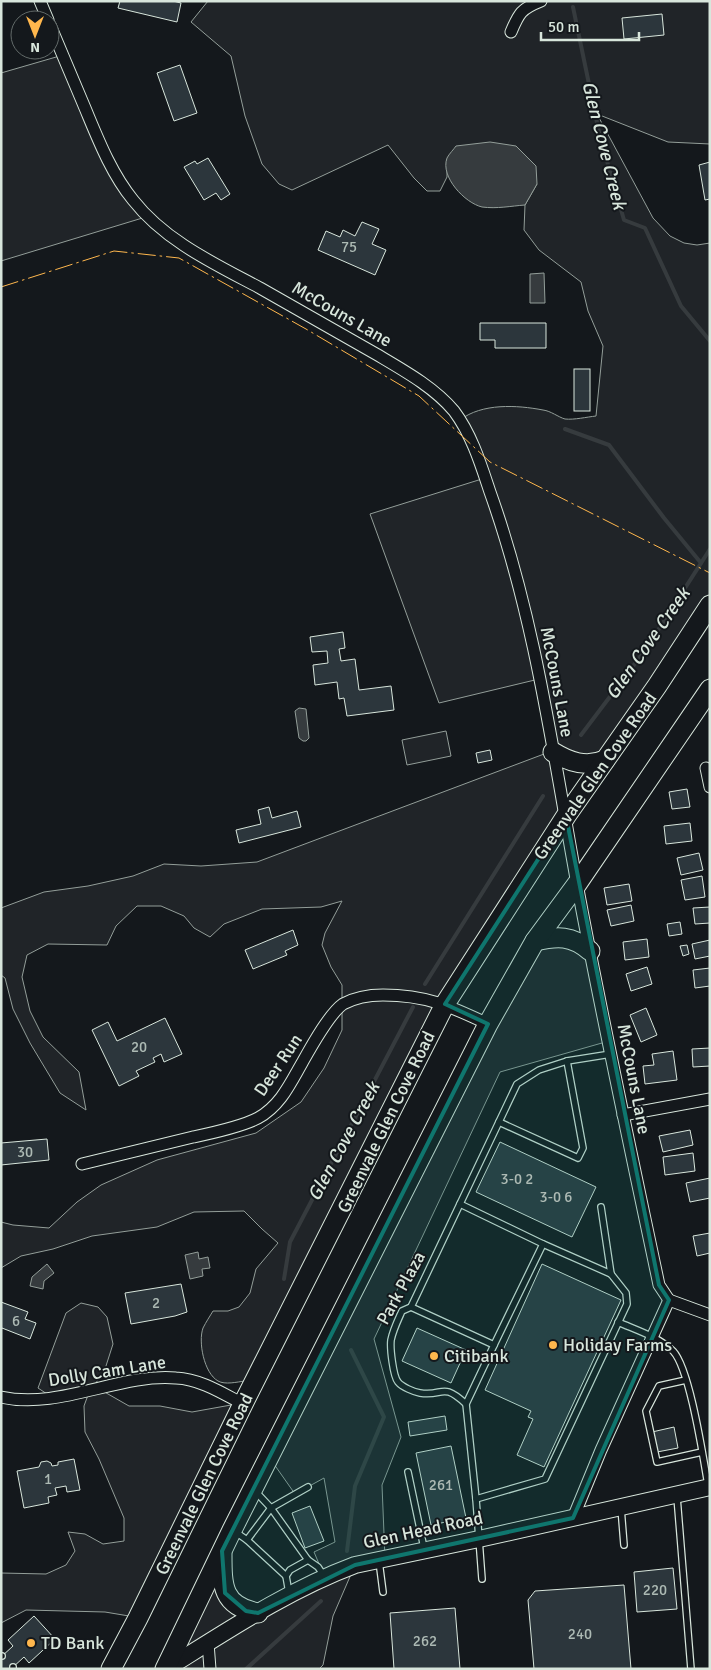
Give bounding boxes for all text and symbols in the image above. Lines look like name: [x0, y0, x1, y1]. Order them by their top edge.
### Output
north arrow: [10, 10, 60, 60]
scale bar: [541, 10, 638, 42]
text: 50 m: [548, 18, 579, 36]
text: N: [30, 39, 40, 56]
water label: Glen Cove Creek: [576, 79, 632, 213]
house number: 75: [341, 238, 357, 256]
street label: McCouns Lane: [288, 277, 396, 351]
water label: Glen Cove Creek: [600, 582, 696, 704]
street label: McCouns Lane: [536, 625, 578, 739]
street label: Greenvale Glen Cove Road: [529, 688, 661, 864]
street label: McCouns Lane: [613, 1022, 655, 1136]
street label: Greenvale Glen Cove Road: [332, 1027, 440, 1217]
street label: Deer Run: [249, 1030, 307, 1100]
house number: 20: [131, 1038, 147, 1056]
water label: Glen Cove Creek: [302, 1077, 386, 1205]
house number: 30: [17, 1143, 33, 1161]
house number: 3-0 2: [501, 1170, 533, 1188]
house number: 3-0 6: [540, 1188, 572, 1206]
street label: Park Plaza: [372, 1248, 430, 1328]
house number: 2: [152, 1294, 160, 1312]
house number: 6: [12, 1312, 20, 1330]
place label: Holiday Farms: [563, 1334, 672, 1356]
marker: Holiday Farms: [547, 1339, 559, 1351]
place label: Citibank: [444, 1345, 508, 1367]
marker: Citibank: [428, 1350, 440, 1362]
street label: Dolly Cam Lane: [47, 1351, 167, 1391]
street label: Greenvale Glen Cove Road: [150, 1389, 258, 1579]
house number: 1: [44, 1470, 52, 1488]
house number: 261: [429, 1476, 453, 1494]
street label: Glen Head Road: [361, 1507, 485, 1553]
house number: 220: [643, 1581, 667, 1599]
house number: 240: [568, 1625, 592, 1643]
place label: TD Bank: [41, 1632, 104, 1654]
house number: 262: [413, 1632, 437, 1650]
marker: TD Bank: [25, 1637, 37, 1649]

